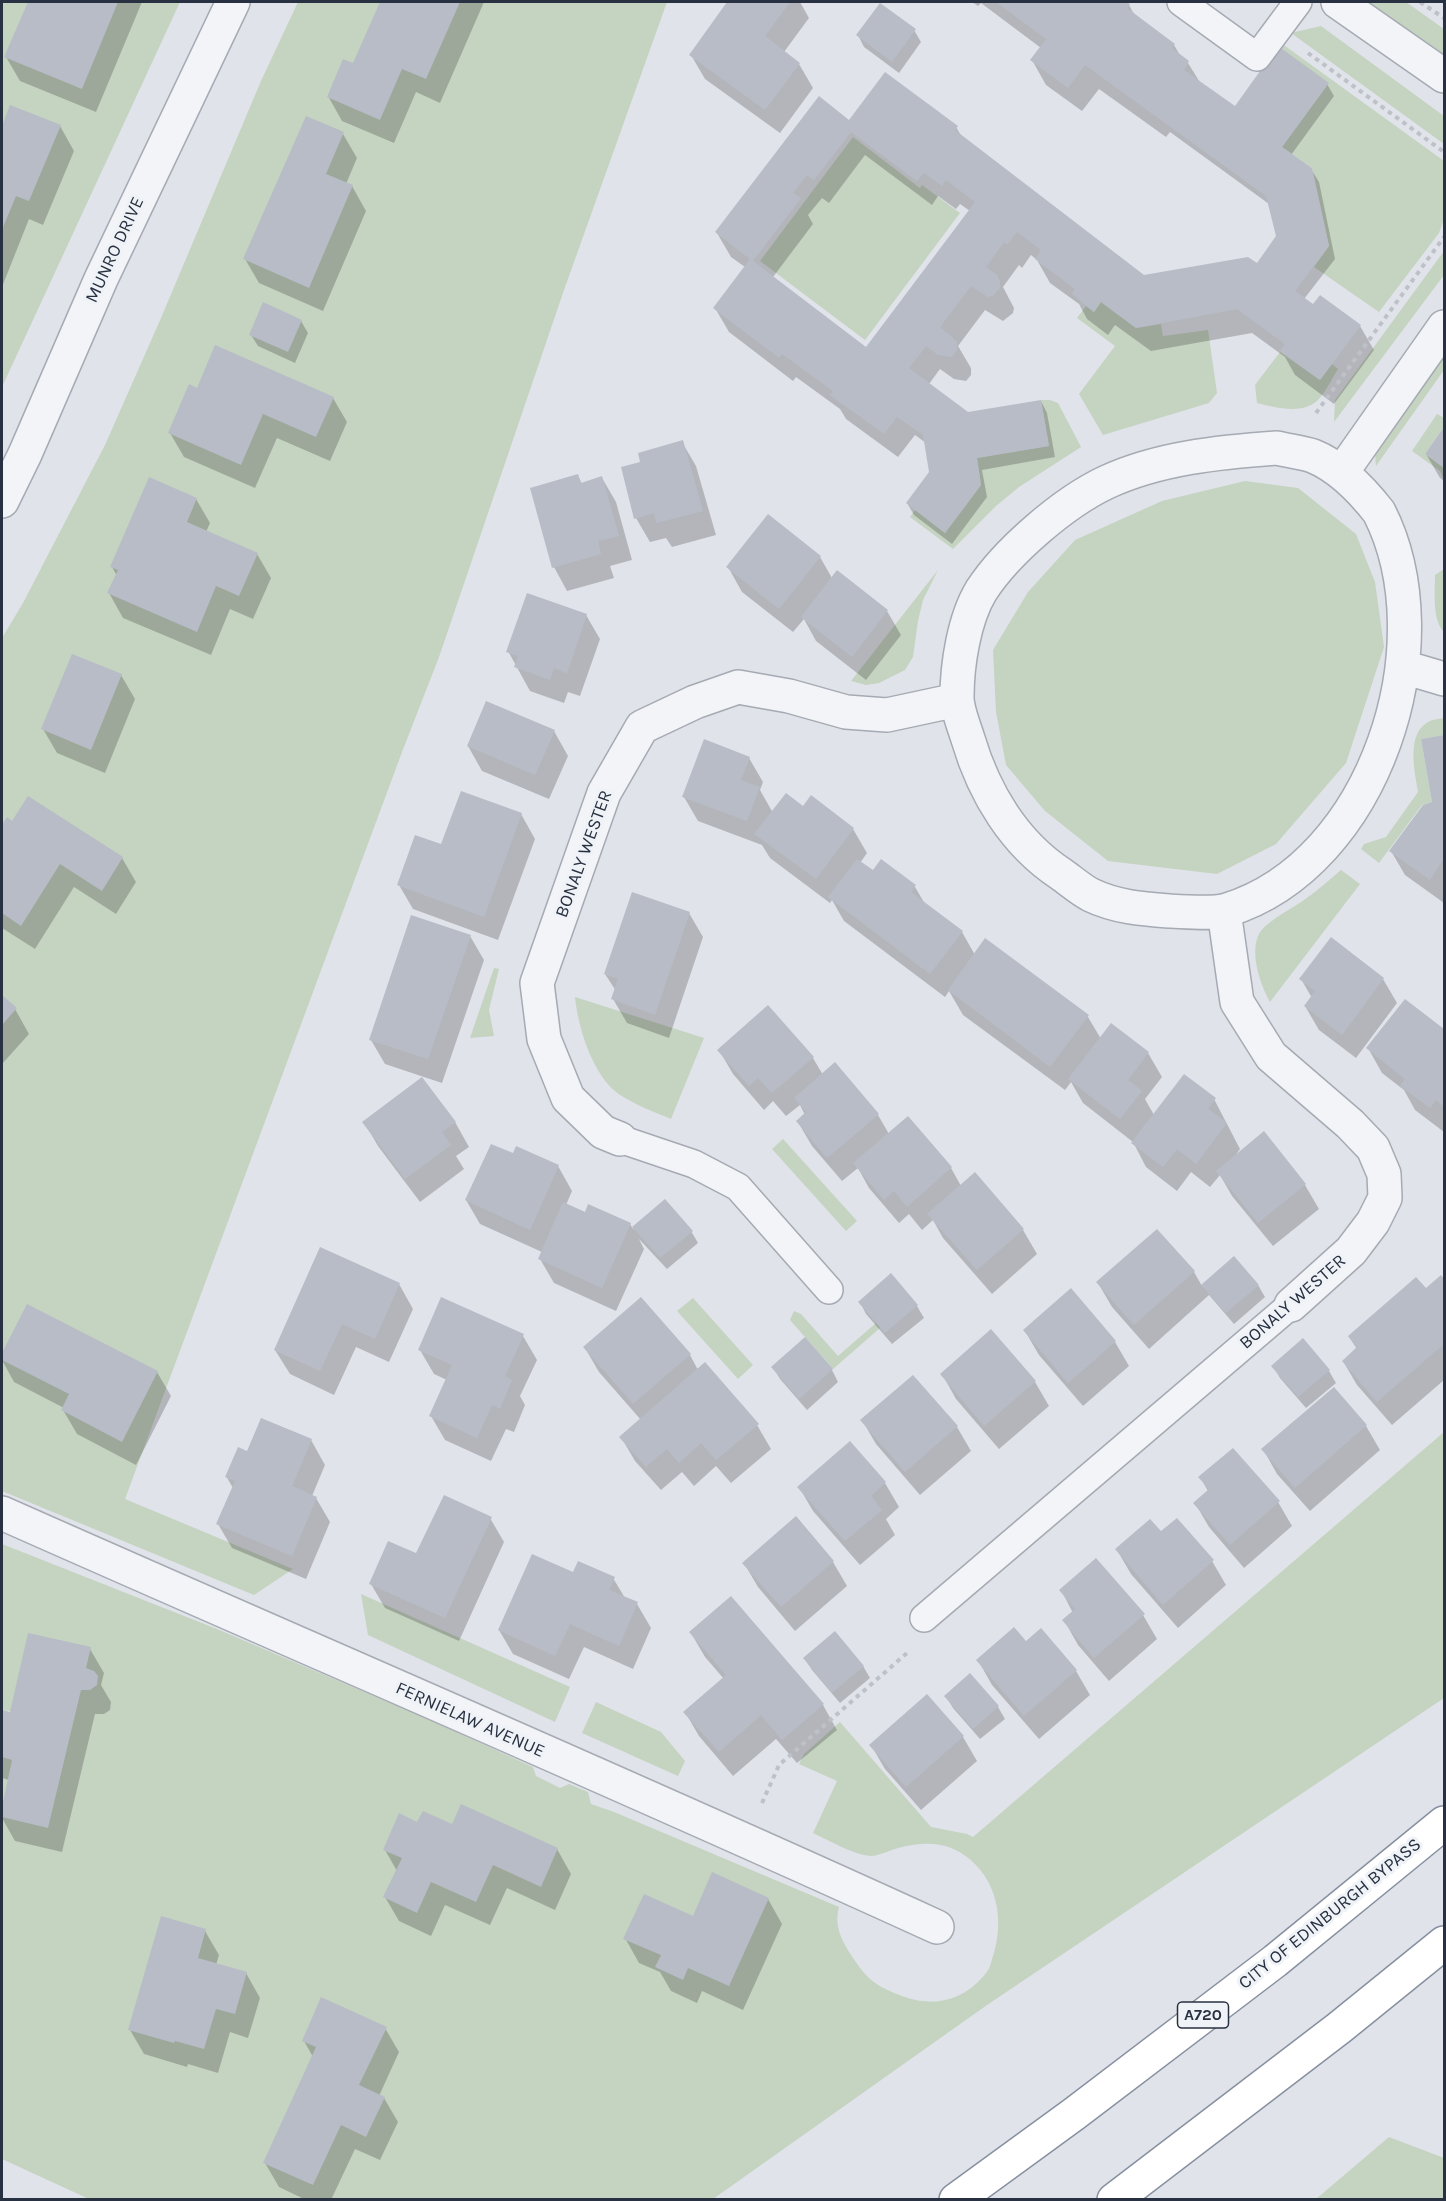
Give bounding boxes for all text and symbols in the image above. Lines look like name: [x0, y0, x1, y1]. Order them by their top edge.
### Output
street label: MUNRO DRIVE: [81, 194, 149, 306]
street label: BONALY WESTER: [551, 787, 617, 921]
street label: BONALY WESTER: [1235, 1250, 1351, 1354]
street label: FERNIELAW AVENUE: [392, 1677, 548, 1763]
street label: CITY OF EDINBURGH BYPASS: [1235, 1834, 1425, 1994]
road number: A720: [1178, 2002, 1228, 2028]

